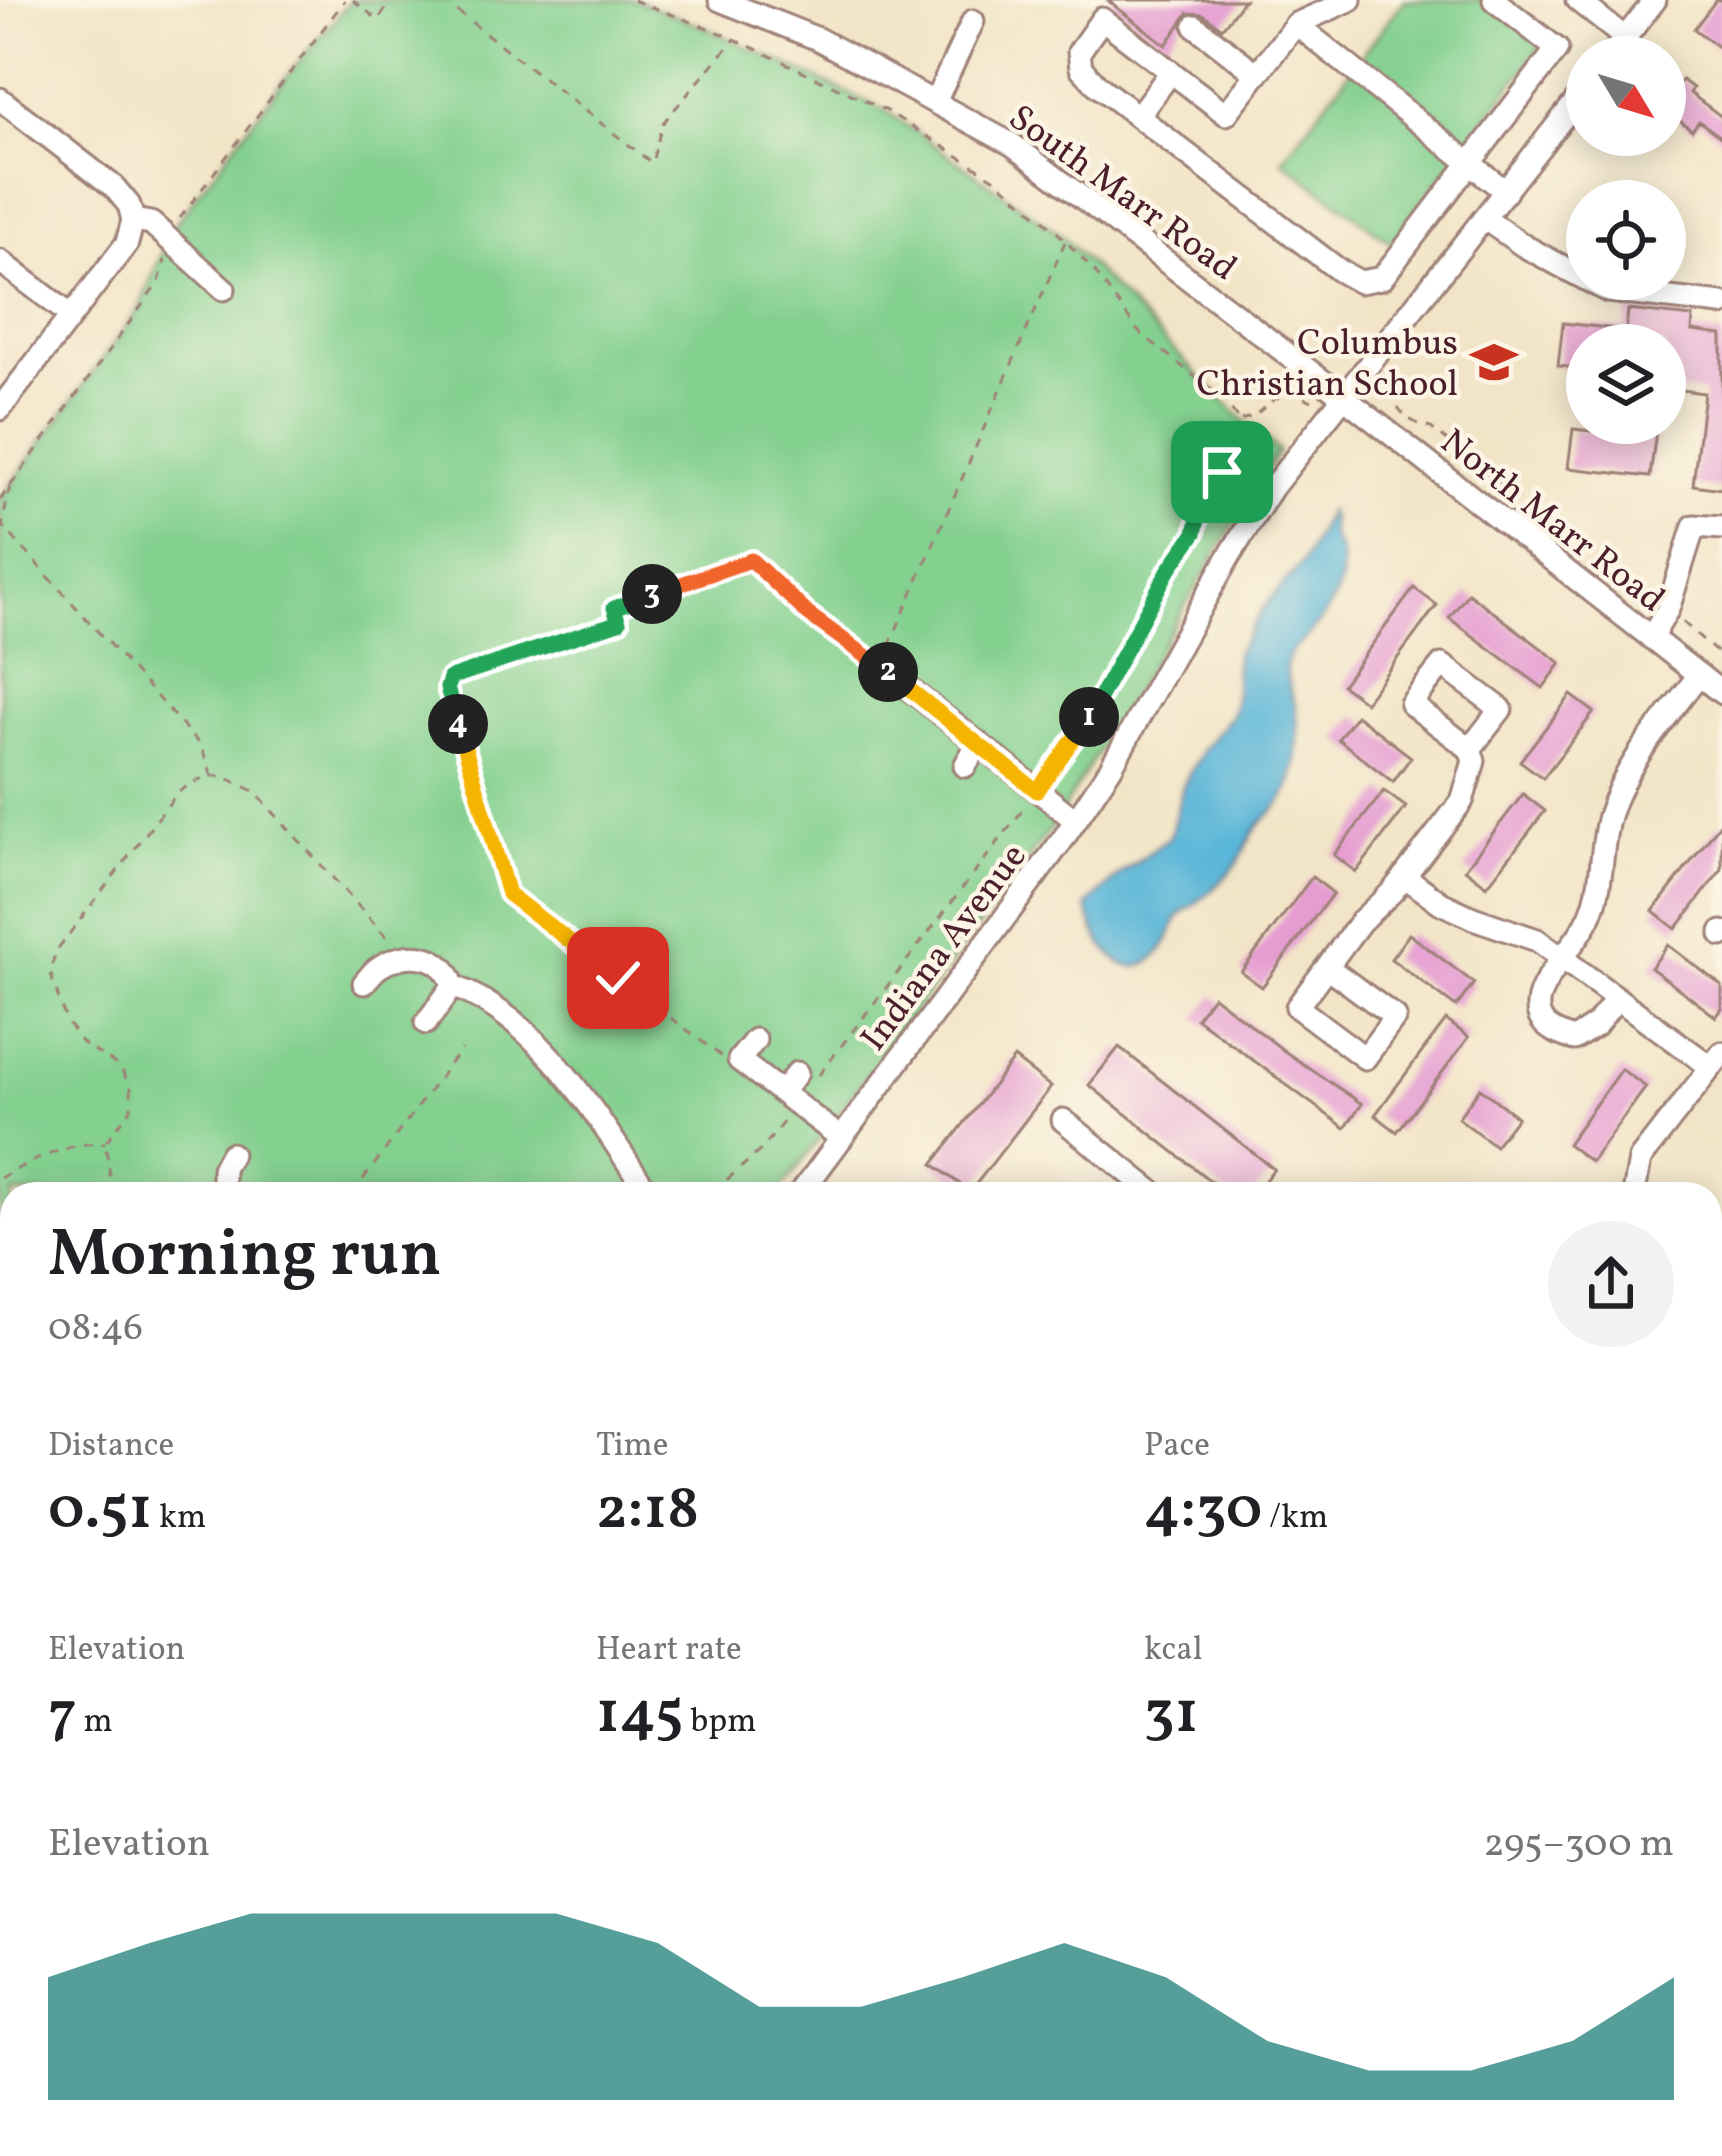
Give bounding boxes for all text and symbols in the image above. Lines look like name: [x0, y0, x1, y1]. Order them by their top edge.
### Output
north arrow: [1566, 36, 1686, 156]
map controls: [1566, 36, 1686, 444]
street label: South Marr Road: [997, 94, 1246, 294]
button: locate: [1566, 180, 1686, 300]
place label: Columbus Christian School: [1196, 320, 1458, 411]
button: layers: [1566, 324, 1686, 444]
school or university icon: Columbus Christian School: [1469, 337, 1519, 387]
street label: North Marr Road: [1429, 419, 1674, 626]
pin: [1171, 421, 1273, 523]
icon: arrive: [1189, 439, 1255, 505]
pin: 3: [622, 564, 682, 624]
text: 3: [644, 571, 660, 617]
pin: 2: [858, 642, 918, 702]
text: 2: [879, 649, 897, 695]
pin: 1: [1059, 687, 1119, 747]
pin: 4: [428, 694, 488, 754]
text: 1: [1082, 694, 1096, 740]
text: 4: [448, 701, 468, 747]
street label: Indiana Avenue: [851, 834, 1040, 1062]
pin: [567, 927, 669, 1029]
icon: check: [585, 945, 651, 1011]
text: Morning run: [48, 1211, 441, 1303]
button: share: [1548, 1221, 1674, 1347]
text: 08:46: [48, 1302, 143, 1356]
text: Distance: [48, 1424, 174, 1470]
text: Time: [596, 1424, 668, 1470]
text: Pace: [1144, 1424, 1210, 1470]
text: 0.51: [48, 1470, 152, 1553]
text: 2:18: [596, 1470, 699, 1553]
text: 4:30: [1144, 1470, 1262, 1553]
text: km: [152, 1496, 206, 1542]
text: /km: [1262, 1496, 1328, 1542]
text: Elevation: [48, 1628, 185, 1674]
text: Heart rate: [596, 1628, 742, 1674]
text: kcal: [1144, 1628, 1203, 1674]
text: 7: [48, 1674, 77, 1757]
text: 145: [596, 1674, 684, 1757]
text: 31: [1144, 1674, 1198, 1757]
text: m: [77, 1700, 113, 1746]
text: bpm: [684, 1700, 756, 1746]
text: Elevation: [48, 1818, 210, 1872]
text: 295–300 m: [1484, 1818, 1674, 1872]

